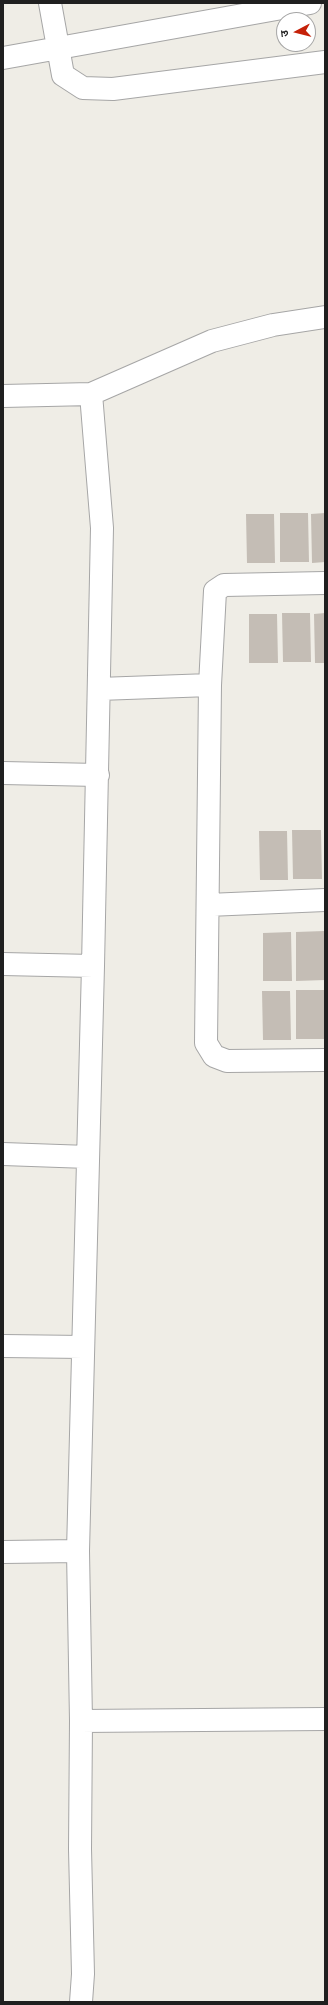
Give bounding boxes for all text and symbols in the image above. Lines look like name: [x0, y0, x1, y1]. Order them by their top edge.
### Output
north arrow: [276, 12, 316, 52]
text: उ: [278, 29, 291, 37]

